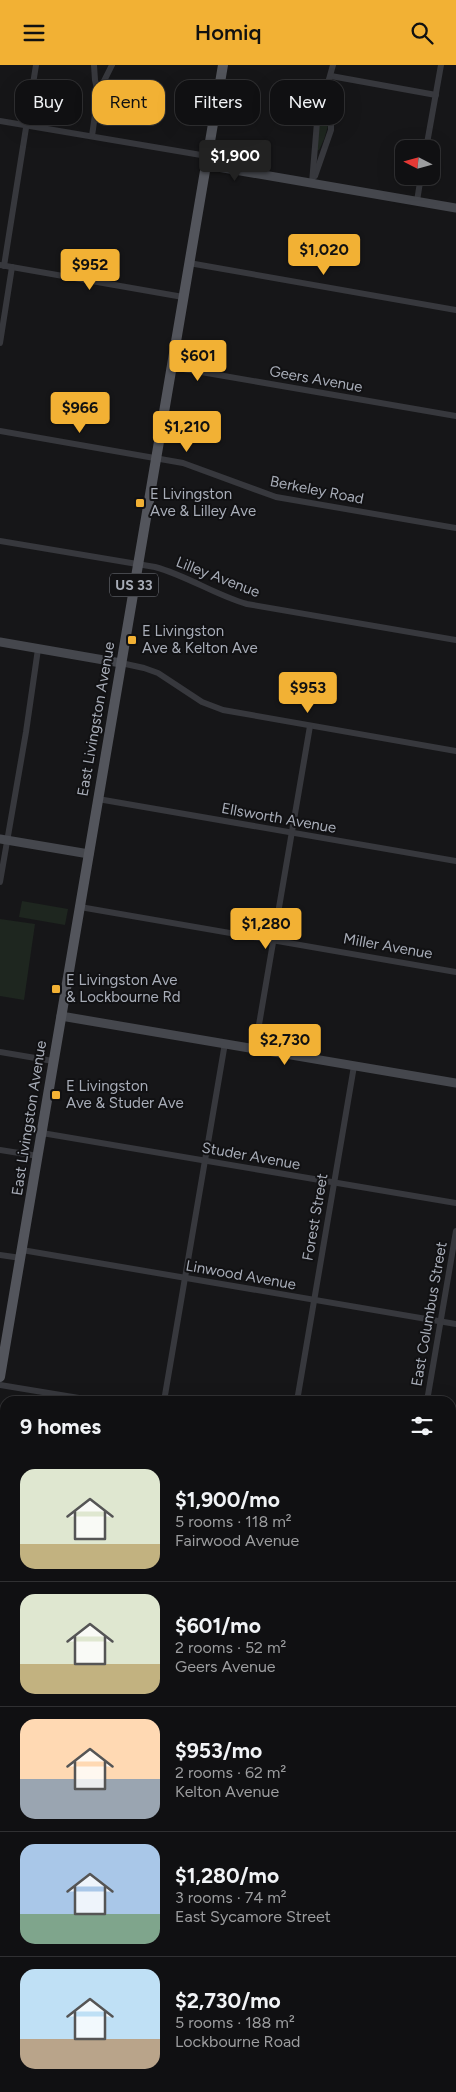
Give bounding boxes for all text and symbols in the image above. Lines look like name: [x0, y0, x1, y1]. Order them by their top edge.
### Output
icon: menu: [20, 19, 48, 47]
text: Homiq: [195, 19, 261, 46]
icon: search: [408, 19, 436, 47]
chip: Buy: [15, 80, 82, 125]
chip: Rent: [92, 80, 165, 125]
chip: Filters: [175, 80, 260, 125]
chip: New: [270, 80, 344, 125]
pin: $1,900: [194, 139, 276, 182]
north arrow: [395, 140, 440, 185]
map controls: [395, 140, 440, 185]
text: $1,900: [210, 146, 260, 165]
pin: $1,020: [283, 233, 365, 276]
text: $1,020: [299, 240, 349, 259]
pin: $952: [60, 249, 120, 291]
text: $952: [72, 255, 108, 274]
pin: $601: [168, 339, 228, 382]
text: $601: [180, 346, 216, 365]
street label: Geers Avenue: [268, 362, 364, 396]
pin: $966: [50, 391, 110, 434]
text: $966: [62, 398, 98, 417]
pin: $1,210: [146, 411, 228, 453]
text: $1,210: [164, 417, 210, 436]
street label: Berkeley Road: [269, 472, 365, 508]
place label: E Livingston Ave & Lilley Ave: [150, 485, 256, 520]
marker: E Livingston Ave & Lilley Ave: [134, 497, 146, 509]
street label: Lilley Avenue: [174, 553, 262, 601]
road number: US 33: [110, 573, 158, 597]
place label: E Livingston Ave & Kelton Ave: [142, 622, 258, 657]
marker: E Livingston Ave & Kelton Ave: [126, 634, 138, 646]
street label: East Livingston Avenue: [74, 640, 118, 798]
pin: $953: [278, 671, 338, 714]
text: $953: [290, 678, 326, 697]
street label: Ellsworth Avenue: [220, 799, 338, 837]
pin: $1,280: [225, 907, 307, 950]
text: $1,280: [241, 914, 291, 933]
street label: Miller Avenue: [342, 929, 434, 963]
place label: E Livingston Ave & Lockbourne Rd: [66, 971, 181, 1006]
marker: E Livingston Ave & Lockbourne Rd: [50, 983, 62, 995]
pin: $2,730: [244, 1023, 326, 1066]
text: $2,730: [260, 1030, 310, 1049]
street label: East Livingston Avenue: [8, 1039, 50, 1197]
place label: E Livingston Ave & Studer Ave: [66, 1077, 184, 1112]
marker: E Livingston Ave & Studer Ave: [50, 1089, 62, 1101]
street label: Studer Avenue: [200, 1138, 302, 1174]
street label: Forest Street: [298, 1172, 332, 1262]
street label: East Columbus Street: [407, 1240, 451, 1388]
street label: Linwood Avenue: [184, 1256, 298, 1294]
icon: filters: [408, 1412, 436, 1440]
text: 9 homes: [20, 1414, 101, 1439]
text: $1,900/mo: [175, 1487, 280, 1512]
icon: home: [60, 1489, 120, 1549]
text: 5 rooms · 118 m²: [175, 1512, 292, 1531]
text: Fairwood Avenue: [175, 1531, 299, 1550]
text: $601/mo: [175, 1613, 261, 1638]
icon: home: [60, 1614, 120, 1674]
text: 2 rooms · 52 m²: [175, 1638, 286, 1657]
text: Geers Avenue: [175, 1657, 276, 1676]
text: $953/mo: [175, 1738, 262, 1763]
icon: home: [60, 1739, 120, 1799]
text: 2 rooms · 62 m²: [175, 1763, 286, 1782]
text: Kelton Avenue: [175, 1782, 279, 1801]
text: $1,280/mo: [175, 1863, 279, 1888]
icon: home: [60, 1864, 120, 1924]
text: 3 rooms · 74 m²: [175, 1888, 287, 1907]
text: East Sycamore Street: [175, 1907, 331, 1926]
text: $2,730/mo: [175, 1988, 281, 2013]
icon: home: [60, 1989, 120, 2049]
text: 5 rooms · 188 m²: [175, 2013, 295, 2032]
text: Lockbourne Road: [175, 2032, 300, 2051]

